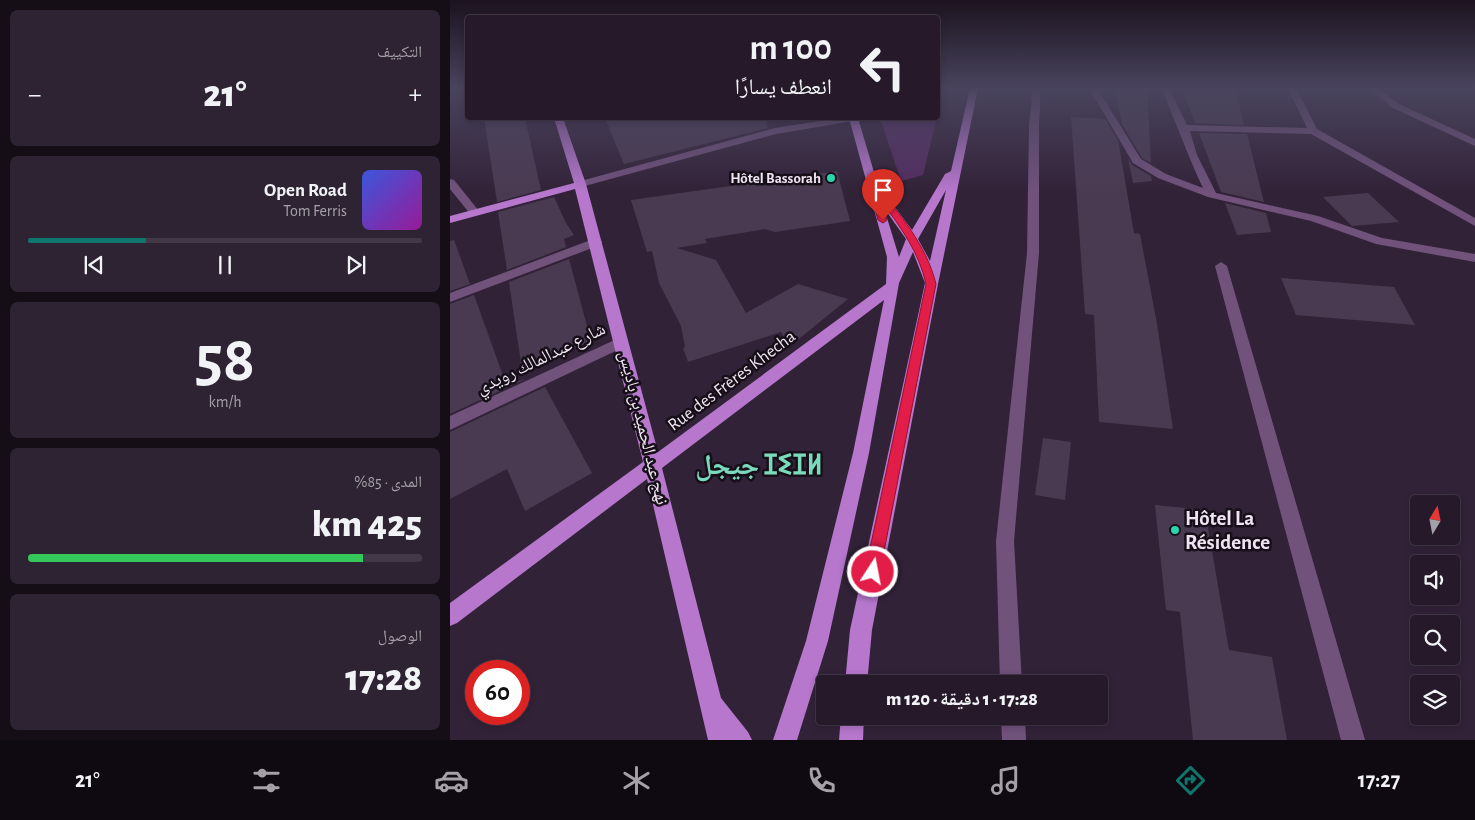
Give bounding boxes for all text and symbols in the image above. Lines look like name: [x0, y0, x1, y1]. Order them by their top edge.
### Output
text: 100 m: [749, 31, 832, 66]
icon: left: [850, 35, 915, 100]
text: التكييف: [377, 44, 422, 60]
text: 21°: [203, 76, 247, 114]
text: انعطف يسارًا: [735, 76, 832, 98]
text: −: [28, 81, 41, 109]
text: +: [409, 81, 422, 109]
pin: [862, 169, 904, 220]
place label: Hôtel Bassorah: [730, 171, 821, 186]
marker: Hôtel Bassorah: [825, 172, 837, 184]
icon: arrive: [869, 176, 897, 204]
text: Open Road: [264, 181, 347, 200]
text: Tom Ferris: [283, 203, 347, 219]
icon: previous: [80, 251, 108, 279]
icon: pause: [211, 251, 239, 279]
icon: next: [342, 251, 370, 279]
street label: شارع عبدالمالك رويدي: [474, 320, 610, 402]
street label: Rue des Frères Khecha: [665, 327, 799, 435]
text: 58: [195, 328, 255, 393]
street label: نهج عبد الحميد بن باديس: [613, 349, 671, 507]
text: km/h: [209, 394, 242, 410]
district label: جيجل ⵊⵉⵊⵍ: [695, 452, 823, 482]
text: المدى · 85%: [354, 474, 422, 490]
north arrow: [1410, 495, 1460, 545]
map controls: [1410, 495, 1460, 725]
text: 425 km: [312, 506, 422, 544]
place label: Hôtel La Résidence: [1185, 508, 1270, 553]
marker: Hôtel La Résidence: [1169, 524, 1181, 536]
position arrow: [846, 545, 898, 597]
button: sound: [1410, 555, 1460, 605]
button: search: [1410, 615, 1460, 665]
text: الوصول: [378, 628, 422, 644]
text: 17:28: [345, 660, 422, 698]
speed limit sign: 60: [465, 660, 530, 725]
button: layers: [1410, 675, 1460, 725]
text: 17:28 · 1 دقيقة · 120 m: [886, 690, 1038, 709]
icon: filters: [249, 763, 284, 798]
icon: car: [434, 763, 469, 798]
icon: climate: [619, 763, 654, 798]
icon: phone: [804, 763, 839, 798]
icon: music: [988, 763, 1023, 798]
icon: directions: [1173, 763, 1208, 798]
text: 21°: [75, 769, 100, 791]
text: 17:27: [1358, 769, 1400, 791]

